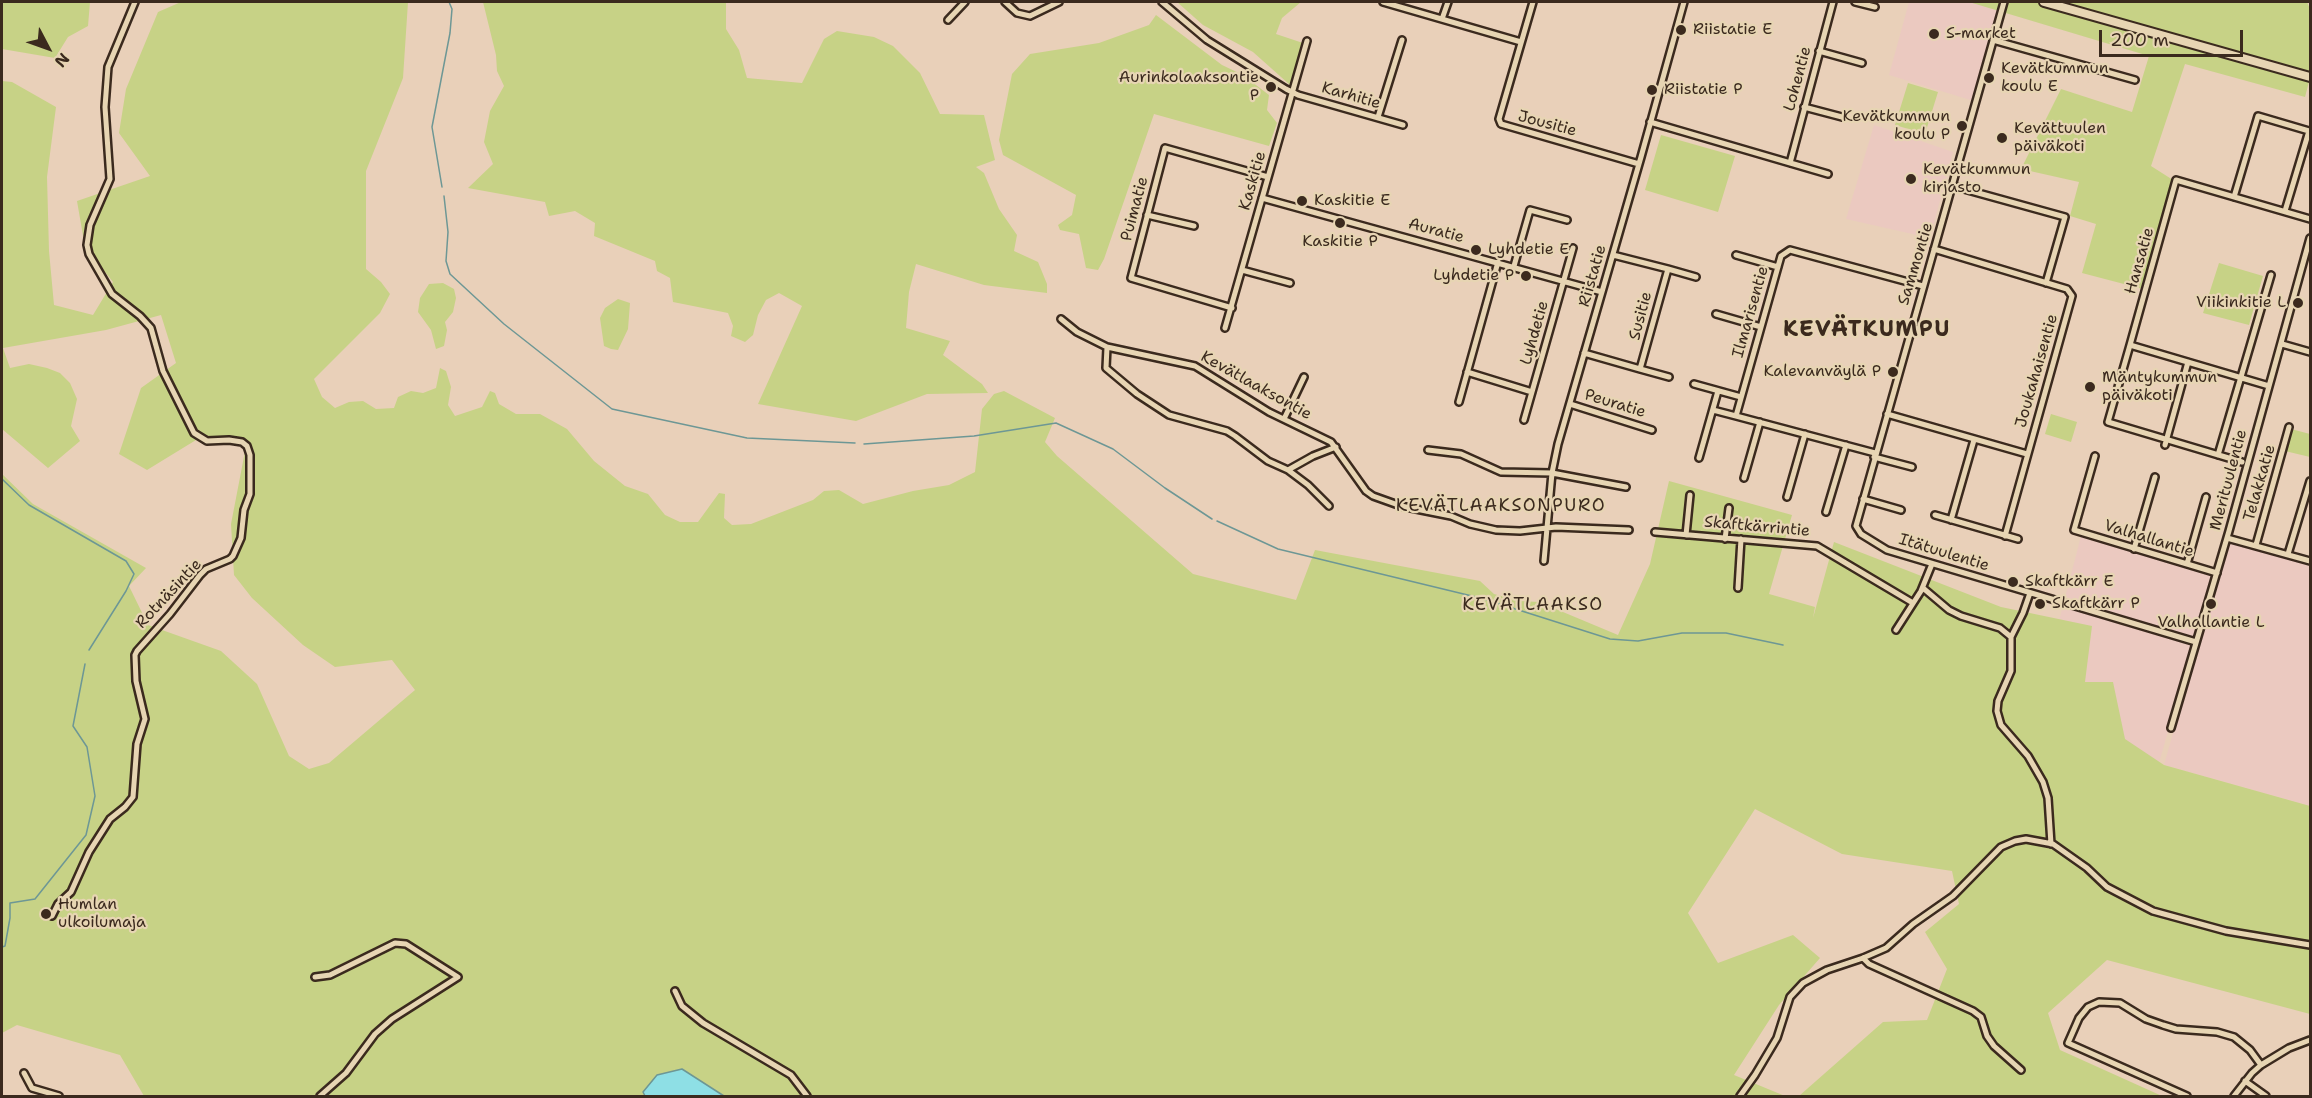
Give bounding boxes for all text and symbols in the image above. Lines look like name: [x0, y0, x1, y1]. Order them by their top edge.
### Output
north arrow: [18, 18, 78, 78]
scale bar: [2102, 18, 2246, 56]
place label: Riistatie E: [1693, 20, 1772, 40]
marker: Riistatie E: [1674, 23, 1688, 37]
place label: S-market: [1946, 24, 2016, 44]
marker: S-market: [1927, 27, 1941, 41]
text: 200 m: [2110, 28, 2169, 52]
street label: Lohentie: [1780, 45, 1816, 113]
text: N: [50, 48, 74, 72]
place label: Kevätkummun koulu E: [2001, 59, 2109, 97]
place label: Aurinkolaaksontie P: [1119, 68, 1259, 106]
marker: Kevätkummun koulu E: [1982, 71, 1996, 85]
street label: Karhitie: [1319, 78, 1383, 114]
marker: Aurinkolaaksontie P: [1264, 80, 1278, 94]
place label: Riistatie P: [1664, 80, 1742, 100]
marker: Riistatie P: [1645, 83, 1659, 97]
street label: Jousitie: [1515, 107, 1579, 141]
place label: Kevätkummun koulu P: [1842, 107, 1950, 145]
marker: Kevätkummun koulu P: [1955, 119, 1969, 133]
place label: Kevättuulen päiväkoti: [2014, 119, 2106, 157]
marker: Kevättuulen päiväkoti: [1995, 131, 2009, 145]
street label: Kaskitie: [1235, 149, 1271, 213]
place label: Kevätkummun kirjasto: [1923, 160, 2031, 198]
marker: Kevätkummun kirjasto: [1904, 172, 1918, 186]
street label: Puimatie: [1117, 175, 1153, 243]
place label: Kaskitie E: [1314, 191, 1390, 211]
marker: Kaskitie E: [1295, 194, 1309, 208]
street label: Auratie: [1406, 214, 1466, 248]
marker: Kaskitie P: [1333, 216, 1347, 230]
street label: Sammontie: [1894, 220, 1938, 308]
street label: Hansatie: [2121, 225, 2159, 297]
place label: Kaskitie P: [1302, 232, 1378, 252]
place label: Lyhdetie E: [1488, 240, 1569, 260]
marker: Lyhdetie E: [1469, 243, 1483, 257]
street label: Riistatie: [1575, 243, 1611, 309]
street label: Ilmarisentie: [1729, 264, 1773, 360]
place label: Lyhdetie P: [1433, 266, 1514, 286]
marker: Lyhdetie P: [1519, 269, 1533, 283]
street label: Susitie: [1625, 290, 1657, 342]
place label: Viikinkitie L: [2196, 293, 2286, 313]
marker: Viikinkitie L: [2291, 296, 2305, 310]
street label: Lyhdetie: [1517, 299, 1553, 367]
street label: Joukahaisentie: [2012, 312, 2062, 430]
district label: KEVÄTKUMPU: [1783, 317, 1951, 343]
street label: Kevätlaaksontie: [1197, 348, 1315, 424]
place label: Kalevanväylä P: [1763, 362, 1881, 382]
marker: Kalevanväylä P: [1886, 365, 1900, 379]
place label: Mäntykummun päiväkoti: [2102, 368, 2217, 406]
marker: Mäntykummun päiväkoti: [2083, 380, 2097, 394]
street label: Peuratie: [1582, 386, 1648, 422]
street label: Merituulentie: [2206, 427, 2252, 533]
street label: Telakkatie: [2240, 442, 2280, 524]
district label: KEVÄTLAAKSONPURO: [1396, 495, 1606, 517]
street label: Skaftkärrintie: [1703, 513, 1811, 541]
street label: Valhallantie: [2102, 516, 2196, 562]
street label: Itätuulentie: [1897, 530, 1991, 576]
street label: Rotnäsintie: [132, 555, 206, 633]
place label: Skaftkärr E: [2025, 572, 2113, 592]
marker: Skaftkärr E: [2006, 575, 2020, 589]
district label: KEVÄTLAAKSO: [1462, 594, 1604, 616]
place label: Skaftkärr P: [2052, 594, 2140, 614]
marker: Skaftkärr P: [2033, 597, 2047, 611]
marker: Valhallantie L: [2204, 597, 2218, 611]
place label: Valhallantie L: [2157, 613, 2265, 633]
place label: Humlan ulkoilumaja: [58, 895, 146, 933]
marker: Humlan ulkoilumaja: [39, 907, 53, 921]

